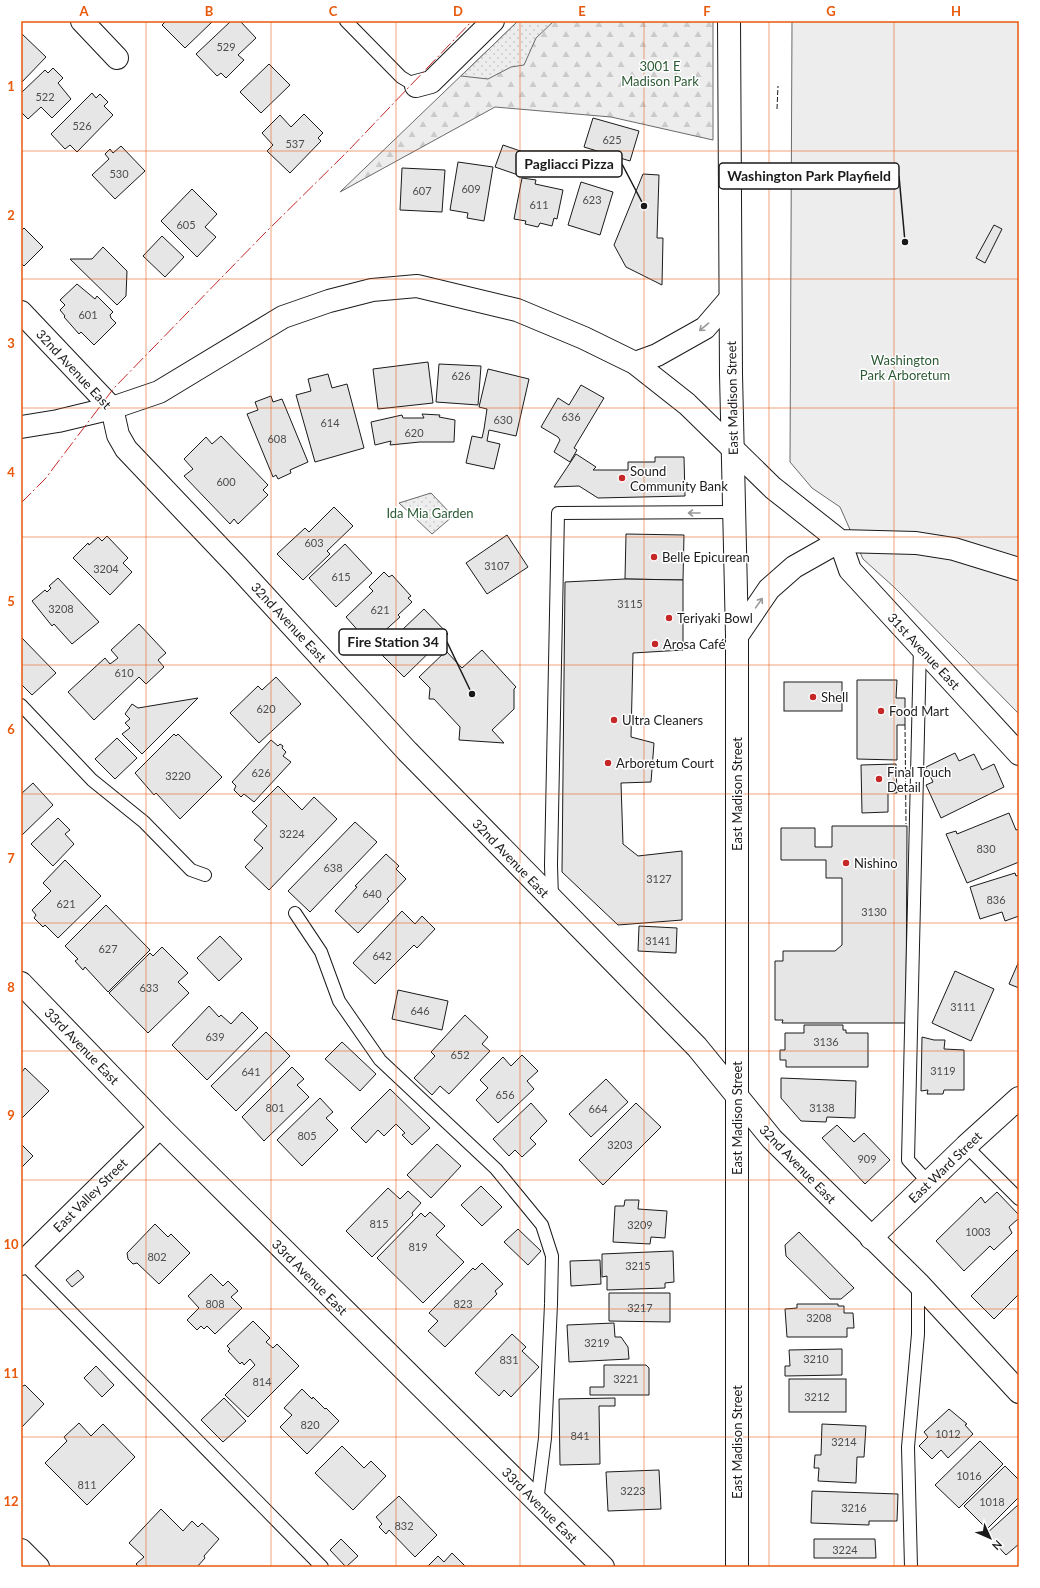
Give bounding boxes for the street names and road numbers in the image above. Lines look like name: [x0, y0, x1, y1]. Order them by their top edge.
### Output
street label: 32nd Avenue East: [33, 326, 115, 412]
street label: East Madison Street: [723, 341, 741, 455]
street label: 32nd Avenue East: [248, 579, 330, 665]
street label: 31st Avenue East: [884, 609, 964, 693]
street label: East Madison Street: [729, 737, 745, 851]
street label: 32nd Avenue East: [469, 815, 553, 901]
street label: 33rd Avenue East: [41, 1004, 123, 1088]
street label: East Madison Street: [729, 1061, 745, 1175]
street label: 32nd Avenue East: [756, 1121, 840, 1207]
street label: East Ward Street: [905, 1128, 985, 1206]
street label: East Valley Street: [50, 1154, 131, 1235]
street label: 33rd Avenue East: [269, 1236, 351, 1318]
street label: East Madison Street: [729, 1385, 745, 1499]
street label: 33rd Avenue East: [499, 1464, 581, 1546]

